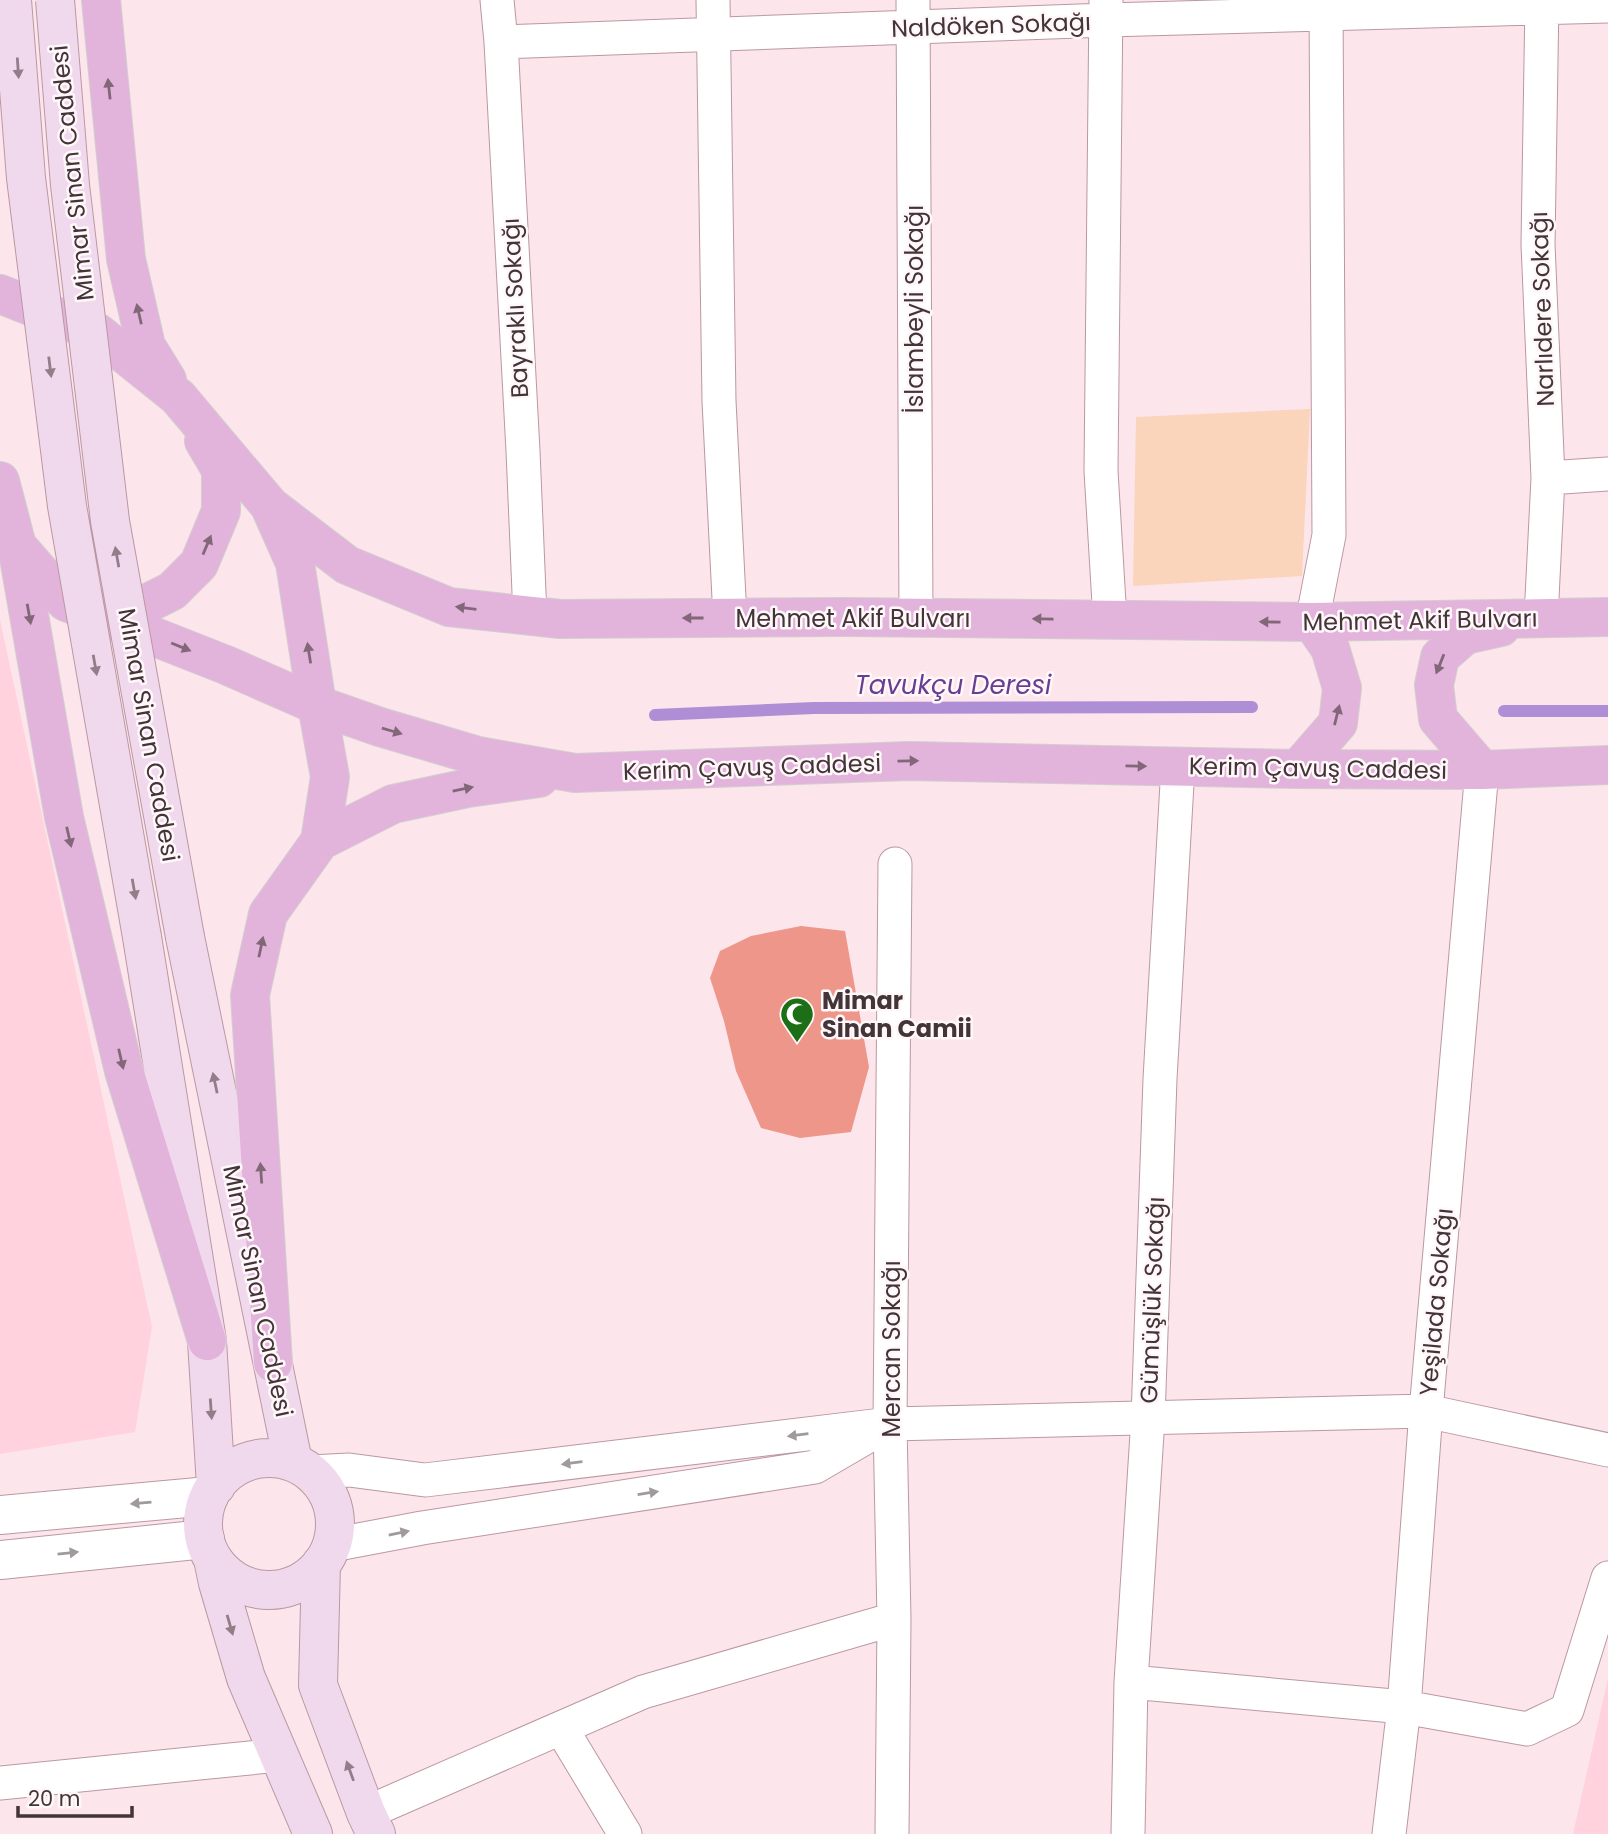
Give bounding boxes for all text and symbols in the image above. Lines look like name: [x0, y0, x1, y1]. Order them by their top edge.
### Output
street label: Naldöken Sokağı: [891, 5, 1091, 45]
street label: Mimar Sinan Caddesi: [42, 44, 102, 302]
one-way arrow: [13, 57, 24, 79]
one-way arrow: [104, 78, 115, 100]
street label: İslambeyli Sokağı: [898, 205, 931, 413]
street label: Narlıdere Sokağı: [1522, 211, 1562, 407]
street label: Bayraklı Sokağı: [494, 217, 536, 399]
one-way arrow: [133, 303, 144, 325]
one-way arrow: [44, 356, 55, 378]
one-way arrow: [201, 534, 212, 555]
one-way arrow: [111, 546, 122, 568]
street label: Mehmet Akif Bulvarı: [1302, 601, 1538, 639]
street label: Mehmet Akif Bulvarı: [736, 602, 970, 635]
one-way arrow: [24, 603, 35, 625]
one-way arrow: [455, 603, 477, 614]
street label: Mimar Sinan Caddesi: [110, 606, 188, 864]
one-way arrow: [682, 612, 704, 624]
one-way arrow: [1032, 613, 1054, 625]
one-way arrow: [1259, 616, 1281, 627]
one-way arrow: [170, 641, 191, 652]
one-way arrow: [303, 642, 314, 664]
one-way arrow: [90, 654, 101, 676]
one-way arrow: [1435, 654, 1446, 675]
water label: Tavukçu Deresi: [855, 667, 1052, 703]
one-way arrow: [1332, 704, 1343, 726]
one-way arrow: [382, 726, 403, 736]
street label: Kerim Çavuş Caddesi: [622, 746, 882, 788]
street label: Kerim Çavuş Caddesi: [1189, 749, 1447, 787]
one-way arrow: [897, 756, 919, 767]
one-way arrow: [1125, 760, 1147, 771]
one-way arrow: [452, 783, 474, 794]
one-way arrow: [64, 827, 75, 849]
one-way arrow: [129, 878, 140, 900]
one-way arrow: [255, 936, 266, 958]
place label: Mimar Sinan Camii: [822, 984, 972, 1045]
mosque icon: Mimar Sinan Camii: [778, 995, 816, 1044]
one-way arrow: [116, 1048, 127, 1070]
one-way arrow: [210, 1072, 221, 1094]
one-way arrow: [256, 1161, 267, 1183]
street label: Mimar Sinan Caddesi: [215, 1162, 301, 1420]
street label: Gümüşlük Sokağı: [1132, 1196, 1172, 1404]
street label: Yeşilada Sokağı: [1411, 1207, 1461, 1397]
street label: Mercan Sokağı: [875, 1260, 908, 1438]
one-way arrow: [206, 1399, 217, 1421]
one-way arrow: [786, 1430, 808, 1441]
one-way arrow: [561, 1457, 583, 1468]
one-way arrow: [637, 1487, 659, 1498]
one-way arrow: [130, 1497, 152, 1508]
one-way arrow: [388, 1527, 410, 1538]
one-way arrow: [57, 1547, 79, 1558]
one-way arrow: [226, 1615, 236, 1636]
one-way arrow: [345, 1760, 356, 1781]
scale bar: [18, 1774, 131, 1818]
text: 20 m: [28, 1784, 81, 1813]

